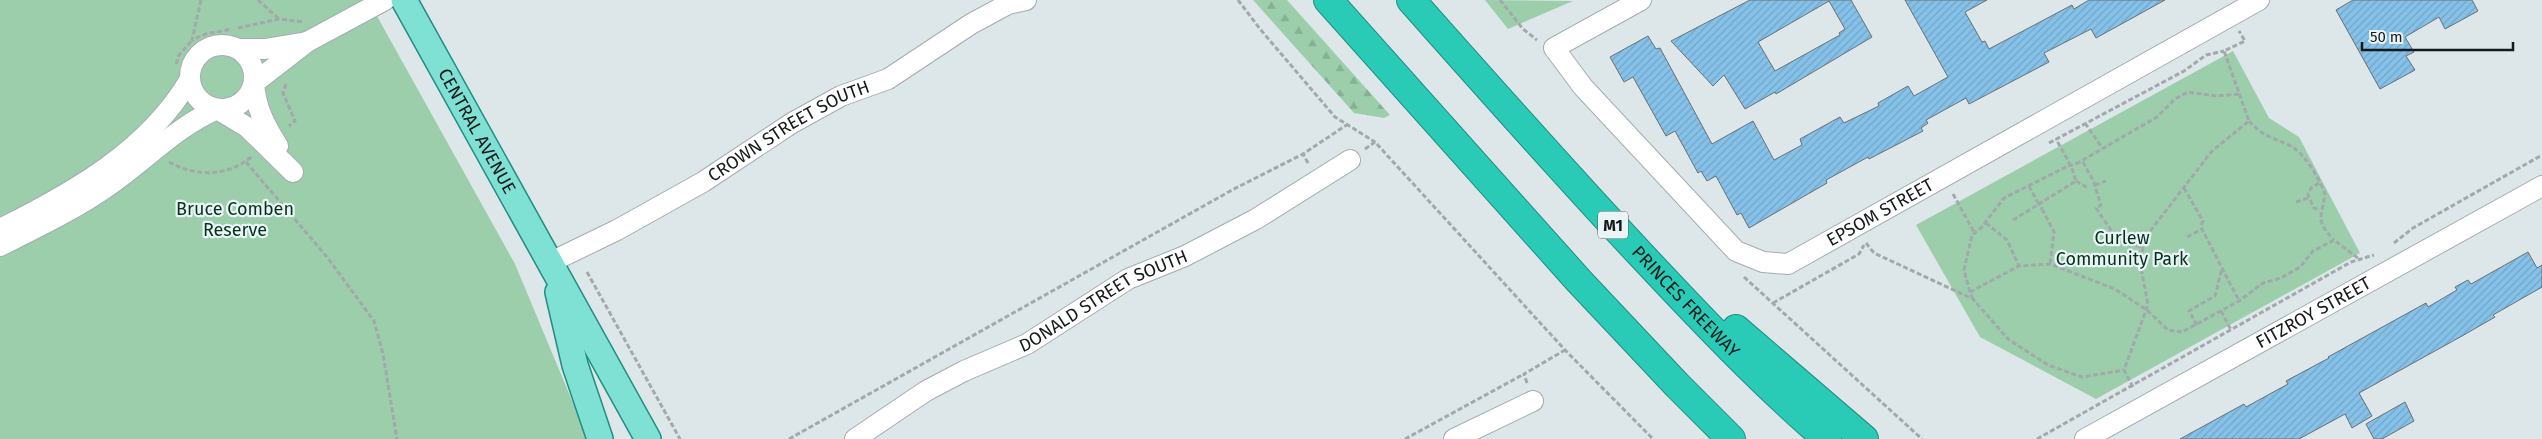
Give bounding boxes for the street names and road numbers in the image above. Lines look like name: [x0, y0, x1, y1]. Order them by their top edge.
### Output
street label: CENTRAL AVENUE: [433, 65, 520, 198]
street label: CROWN STREET SOUTH: [704, 76, 872, 187]
street label: EPSOM STREET: [1823, 173, 1938, 251]
road number: M1: [1598, 212, 1628, 238]
street label: PRINCES FREEWAY: [1627, 241, 1744, 362]
street label: DONALD STREET SOUTH: [1016, 245, 1191, 357]
street label: FITZROY STREET: [2252, 272, 2375, 353]

